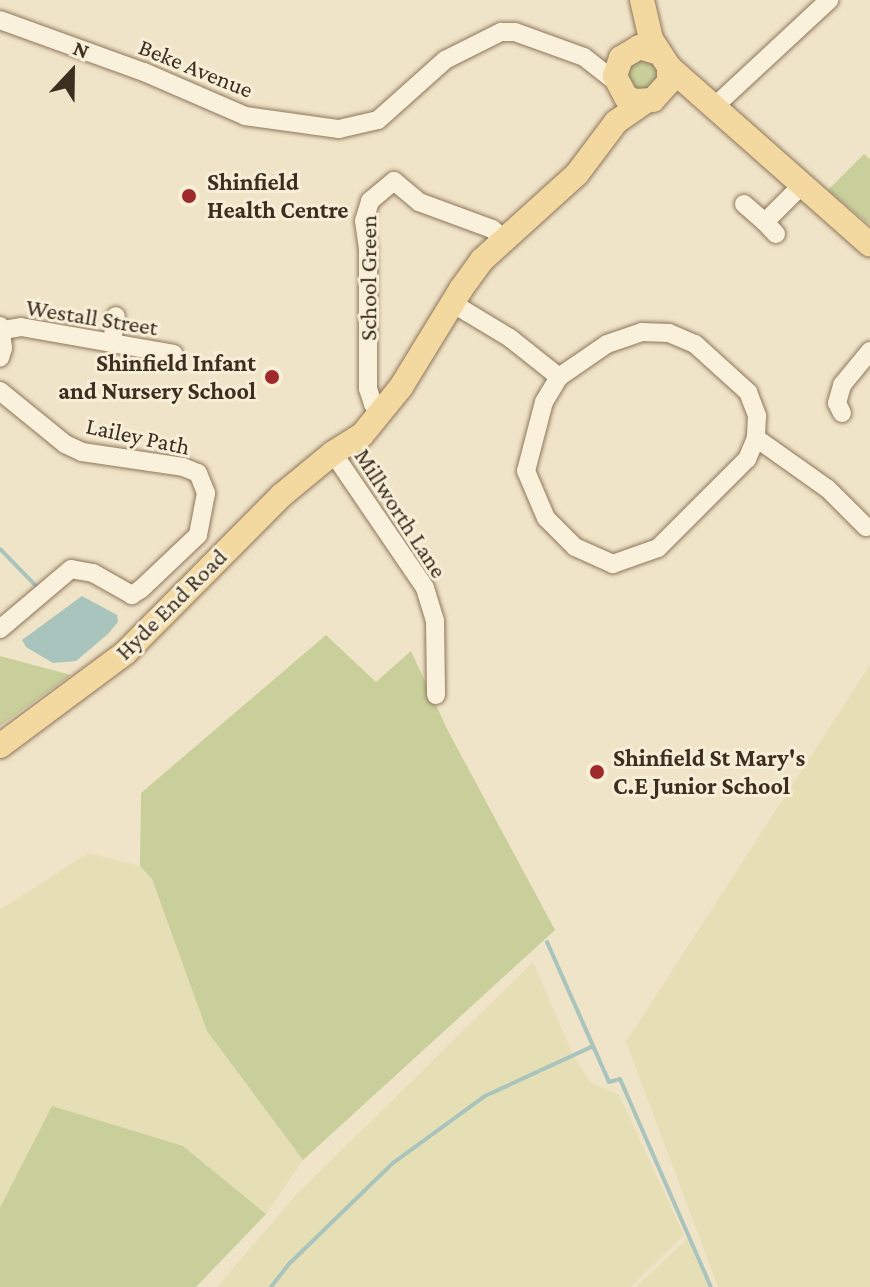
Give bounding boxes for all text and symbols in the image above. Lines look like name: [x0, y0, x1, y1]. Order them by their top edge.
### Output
north arrow: [32, 32, 112, 112]
street label: Beke Avenue: [135, 32, 257, 104]
text: N: [70, 35, 93, 64]
place label: Shinfield Health Centre: [207, 168, 349, 224]
marker: Shinfield Health Centre: [178, 185, 200, 207]
street label: School Green: [354, 215, 382, 341]
street label: Westall Street: [24, 292, 160, 342]
place label: Shinfield Infant and Nursery School: [58, 349, 256, 405]
marker: Shinfield Infant and Nursery School: [263, 368, 281, 386]
street label: Lailey Path: [83, 411, 193, 461]
street label: Millworth Lane: [348, 443, 454, 583]
street label: Hyde End Road: [109, 542, 233, 666]
place label: Shinfield St Mary's C.E Junior School: [613, 744, 805, 800]
marker: Shinfield St Mary's C.E Junior School: [588, 763, 606, 781]

